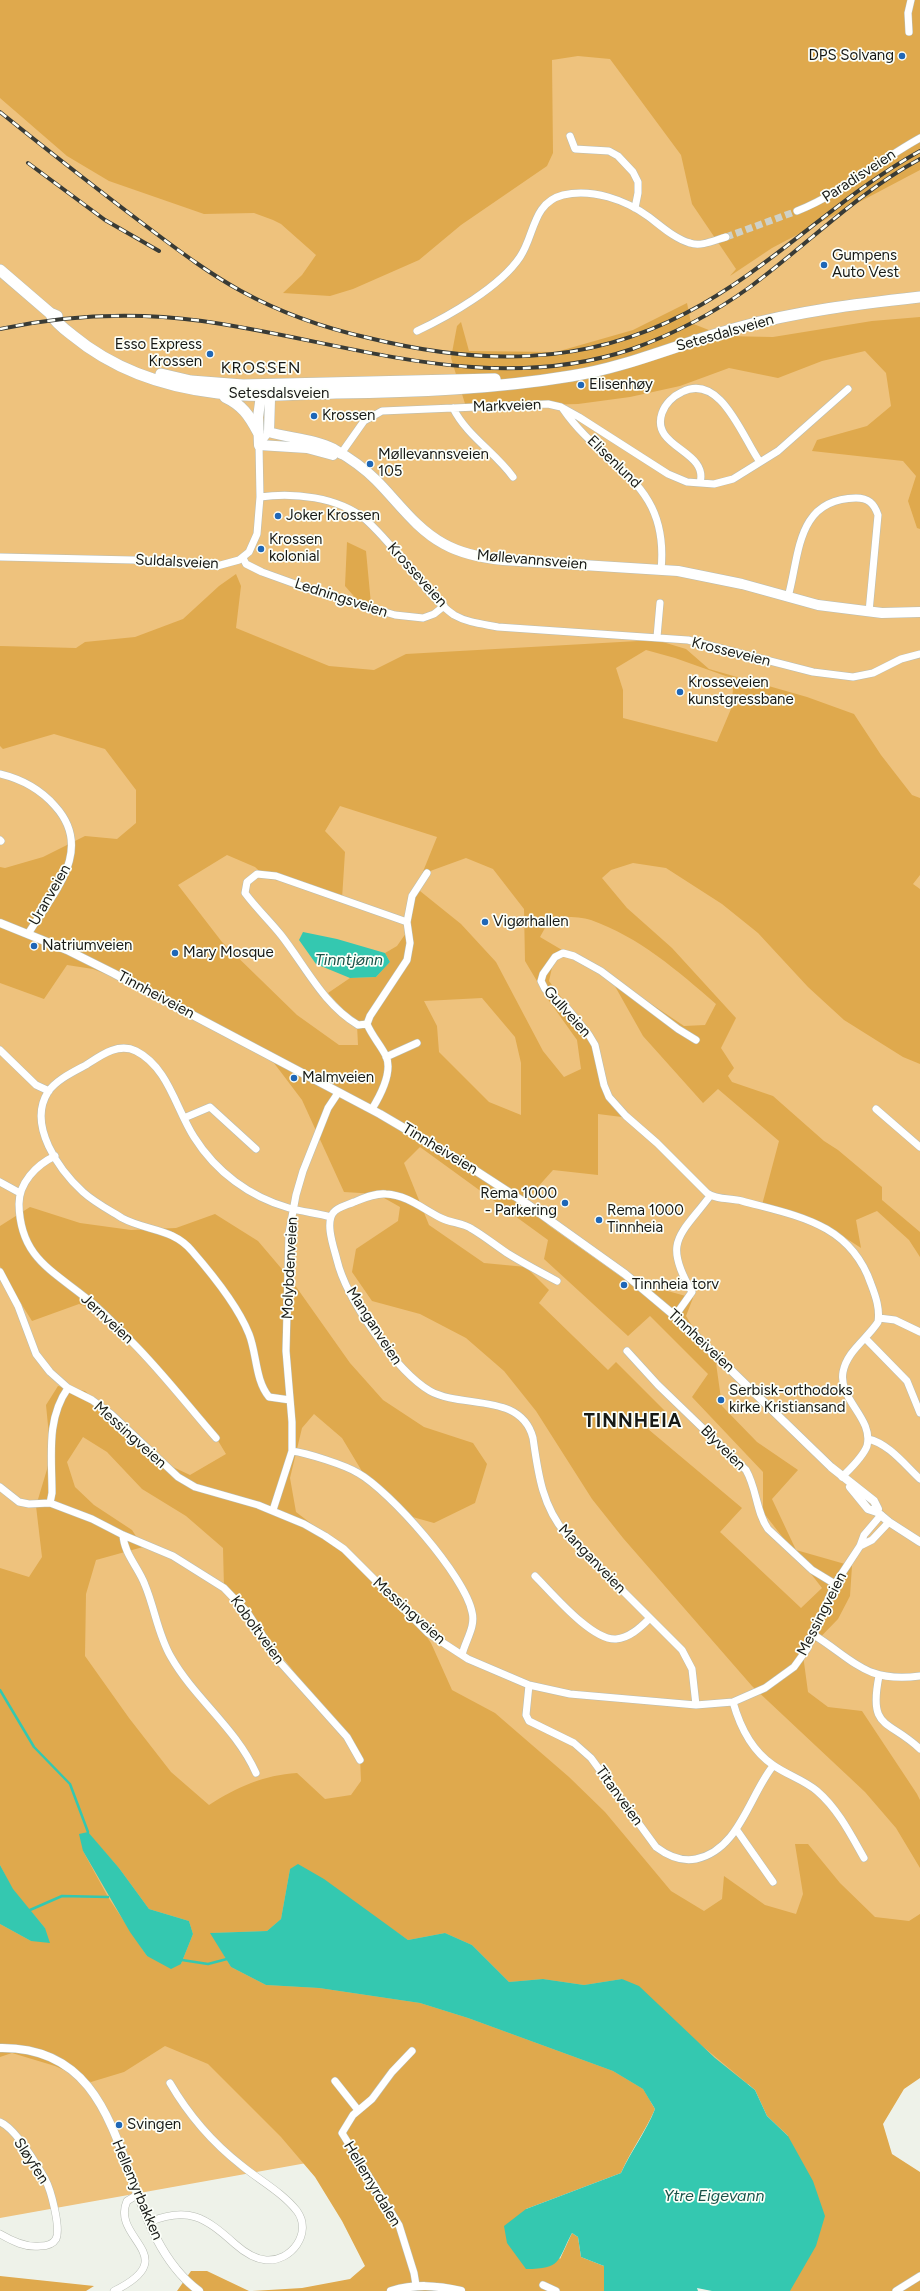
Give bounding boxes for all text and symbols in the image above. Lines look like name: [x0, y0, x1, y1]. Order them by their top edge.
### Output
place label: DPS Solvang: [808, 47, 894, 65]
marker: DPS Solvang: [897, 51, 907, 61]
street label: Paradisveien: [819, 146, 899, 206]
place label: Gumpens Auto Vest: [832, 247, 899, 282]
marker: Gumpens Auto Vest: [819, 260, 829, 270]
street label: Setesdalsveien: [674, 310, 776, 356]
place label: Esso Express Krossen: [115, 336, 202, 371]
marker: Esso Express Krossen: [205, 349, 215, 359]
district label: KROSSEN: [221, 358, 301, 378]
place label: Elisenhøy: [589, 376, 653, 394]
marker: Elisenhøy: [576, 380, 586, 390]
street label: Setesdalsveien: [229, 385, 329, 403]
street label: Markveien: [472, 396, 542, 416]
place label: Krossen: [322, 407, 375, 425]
marker: Krossen: [309, 411, 319, 421]
street label: Elisenlund: [583, 432, 645, 492]
place label: Møllevannsveien 105: [378, 446, 489, 481]
marker: Møllevannsveien 105: [365, 459, 375, 469]
place label: Joker Krossen: [286, 507, 380, 525]
marker: Joker Krossen: [273, 511, 283, 521]
place label: Krossen kolonial: [269, 531, 322, 566]
street label: Krosseveien: [383, 539, 451, 611]
marker: Krossen kolonial: [256, 544, 266, 554]
street label: Møllevannsveien: [476, 546, 588, 574]
street label: Suldalsveien: [135, 551, 219, 573]
street label: Ledningsveien: [292, 575, 390, 621]
street label: Krosseveien: [690, 634, 772, 670]
place label: Krosseveien kunstgressbane: [688, 674, 794, 709]
marker: Krosseveien kunstgressbane: [675, 687, 685, 697]
street label: Uranveien: [25, 861, 75, 929]
place label: Vigørhallen: [493, 913, 569, 931]
marker: Vigørhallen: [480, 917, 490, 927]
place label: Natriumveien: [42, 937, 132, 955]
marker: Natriumveien: [29, 941, 39, 951]
place label: Mary Mosque: [183, 944, 274, 962]
marker: Mary Mosque: [170, 948, 180, 958]
water label: Tinntjønn: [315, 950, 383, 970]
street label: Tinnheiveien: [115, 967, 197, 1023]
street label: Gullveien: [539, 983, 595, 1041]
place label: Malmveien: [302, 1069, 374, 1087]
marker: Malmveien: [289, 1073, 299, 1083]
street label: Tinnheiveien: [399, 1120, 481, 1178]
place label: Rema 1000 - Parkering: [480, 1185, 557, 1220]
marker: Rema 1000 - Parkering: [560, 1198, 570, 1208]
place label: Rema 1000 Tinnheia: [607, 1202, 684, 1237]
marker: Rema 1000 Tinnheia: [594, 1215, 604, 1225]
street label: Molybdenveien: [278, 1216, 302, 1320]
place label: Tinnheia torv: [632, 1276, 719, 1294]
marker: Tinnheia torv: [619, 1280, 629, 1290]
street label: Manganveien: [342, 1284, 406, 1368]
street label: Jernveien: [77, 1290, 137, 1348]
street label: Tinnheiveien: [664, 1306, 738, 1376]
place label: Serbisk-orthodoks kirke Kristiansand: [729, 1382, 853, 1417]
marker: Serbisk-orthodoks kirke Kristiansand: [716, 1395, 726, 1405]
street label: Messingveien: [90, 1398, 170, 1472]
district label: TINNHEIA: [584, 1410, 682, 1432]
street label: Blyveien: [697, 1422, 749, 1474]
street label: Manganveien: [555, 1521, 629, 1597]
street label: Messingveien: [793, 1569, 851, 1659]
street label: Messingveien: [369, 1574, 449, 1648]
street label: Koboltveien: [226, 1592, 288, 1668]
street label: Titanveien: [591, 1763, 647, 1829]
place label: Svingen: [127, 2116, 181, 2134]
marker: Svingen: [114, 2120, 124, 2130]
street label: Sløyfen: [10, 2135, 52, 2187]
street label: Hellemyrbakken: [108, 2137, 166, 2243]
street label: Hellemyrdalen: [340, 2138, 404, 2230]
water label: Ytre Eigevann: [664, 2186, 764, 2206]

